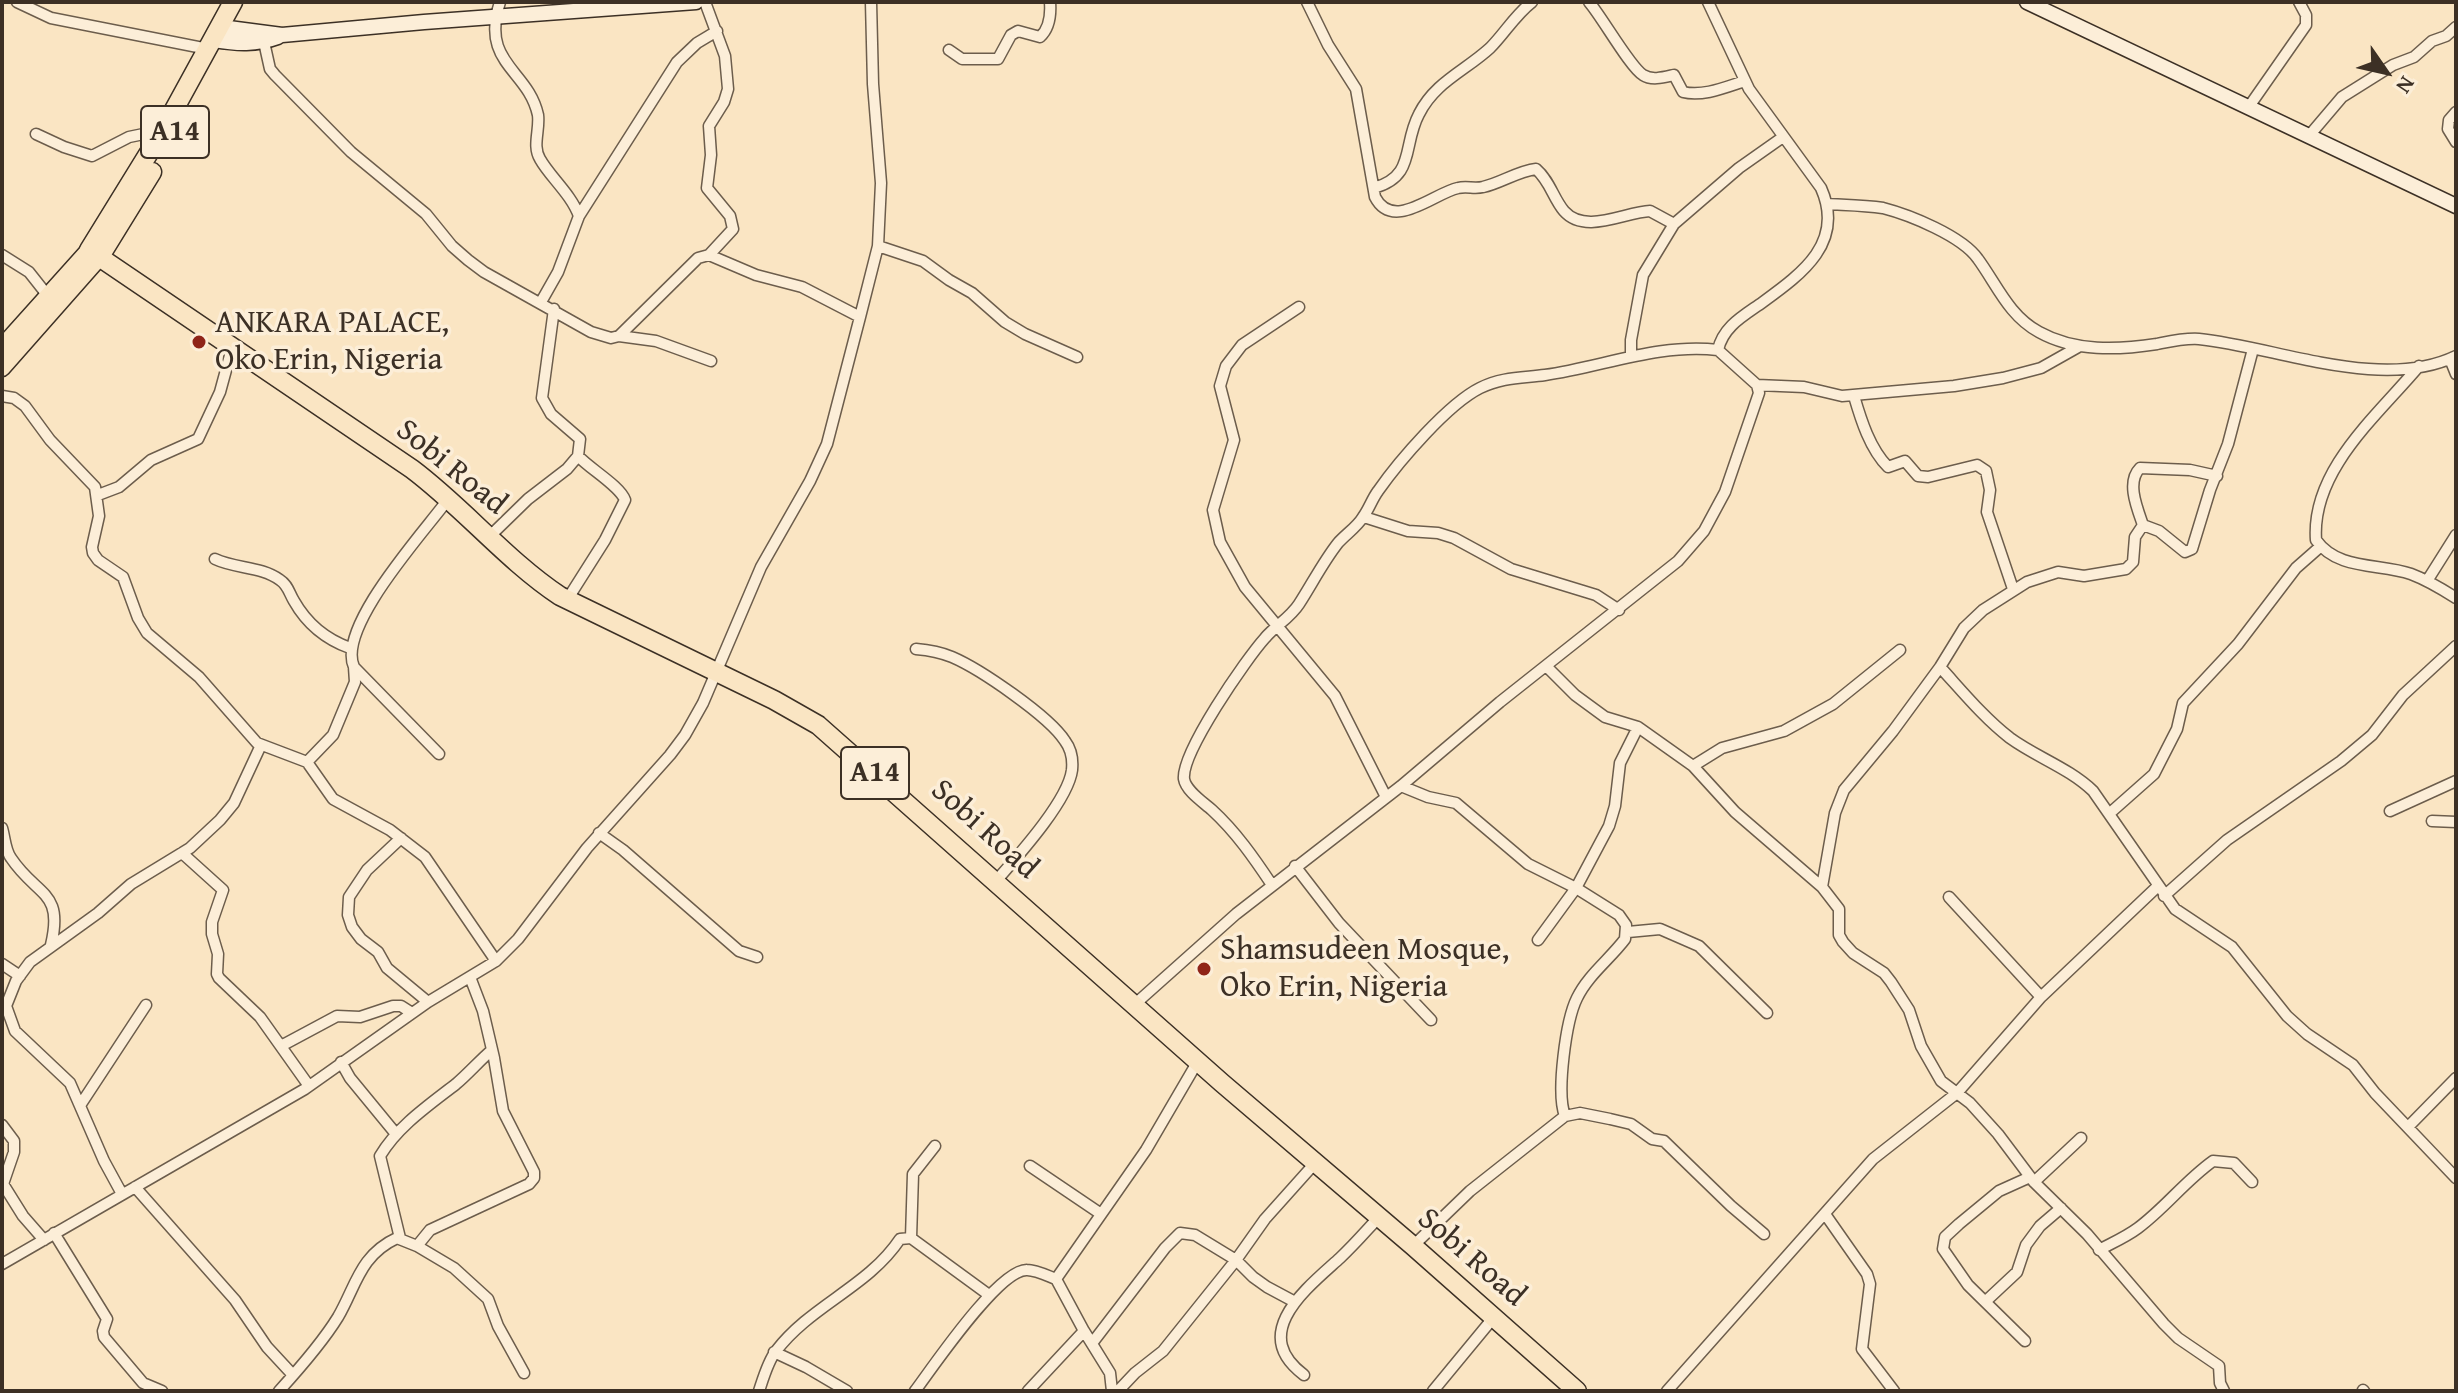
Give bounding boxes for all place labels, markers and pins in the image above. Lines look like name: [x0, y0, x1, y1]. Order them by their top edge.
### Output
place label: ANKARA PALACE, Oko Erin, Nigeria: [215, 305, 449, 380]
marker: ANKARA PALACE, Oko Erin, Nigeria: [190, 333, 208, 351]
place label: Shamsudeen Mosque, Oko Erin, Nigeria: [1220, 932, 1509, 1007]
marker: Shamsudeen Mosque, Oko Erin, Nigeria: [1195, 960, 1213, 978]

